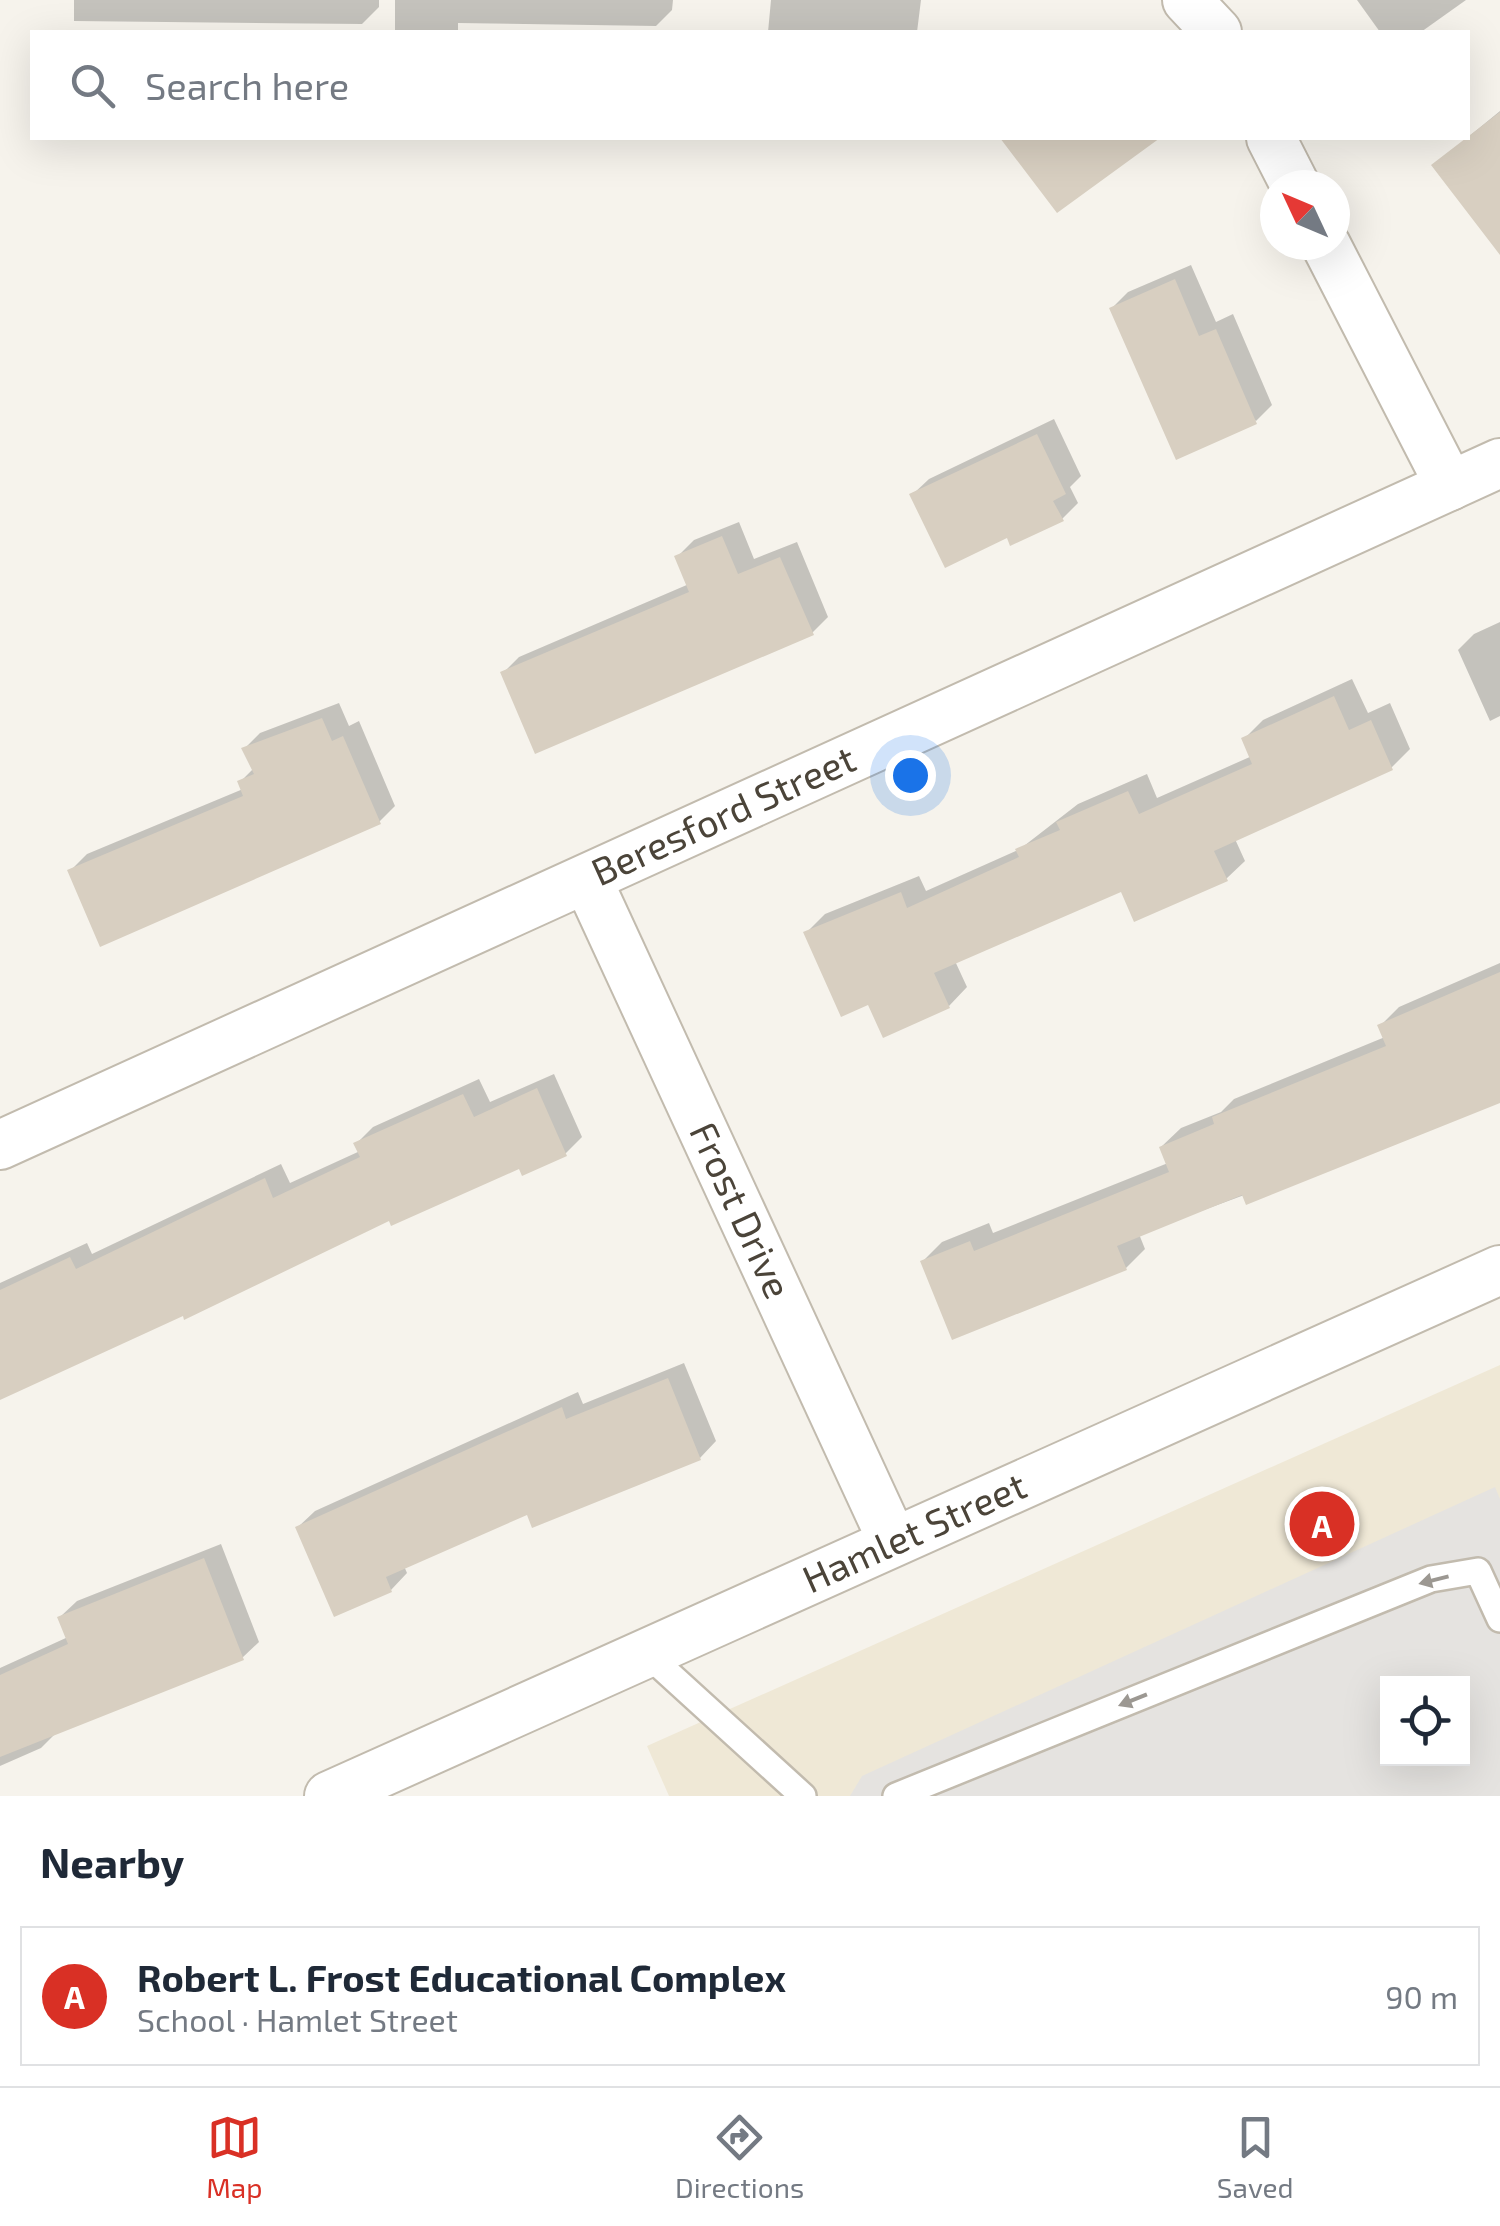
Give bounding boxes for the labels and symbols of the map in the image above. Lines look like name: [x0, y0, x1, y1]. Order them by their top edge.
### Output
north arrow: [1260, 170, 1350, 260]
street label: Beresford Street: [584, 734, 862, 894]
your location: [885, 750, 936, 801]
street label: Frost Drive: [681, 1114, 802, 1305]
street label: Hamlet Street: [795, 1461, 1033, 1601]
pin: A: [1290, 1486, 1354, 1562]
one-way arrow: [1419, 1572, 1450, 1588]
one-way arrow: [1118, 1692, 1148, 1708]

